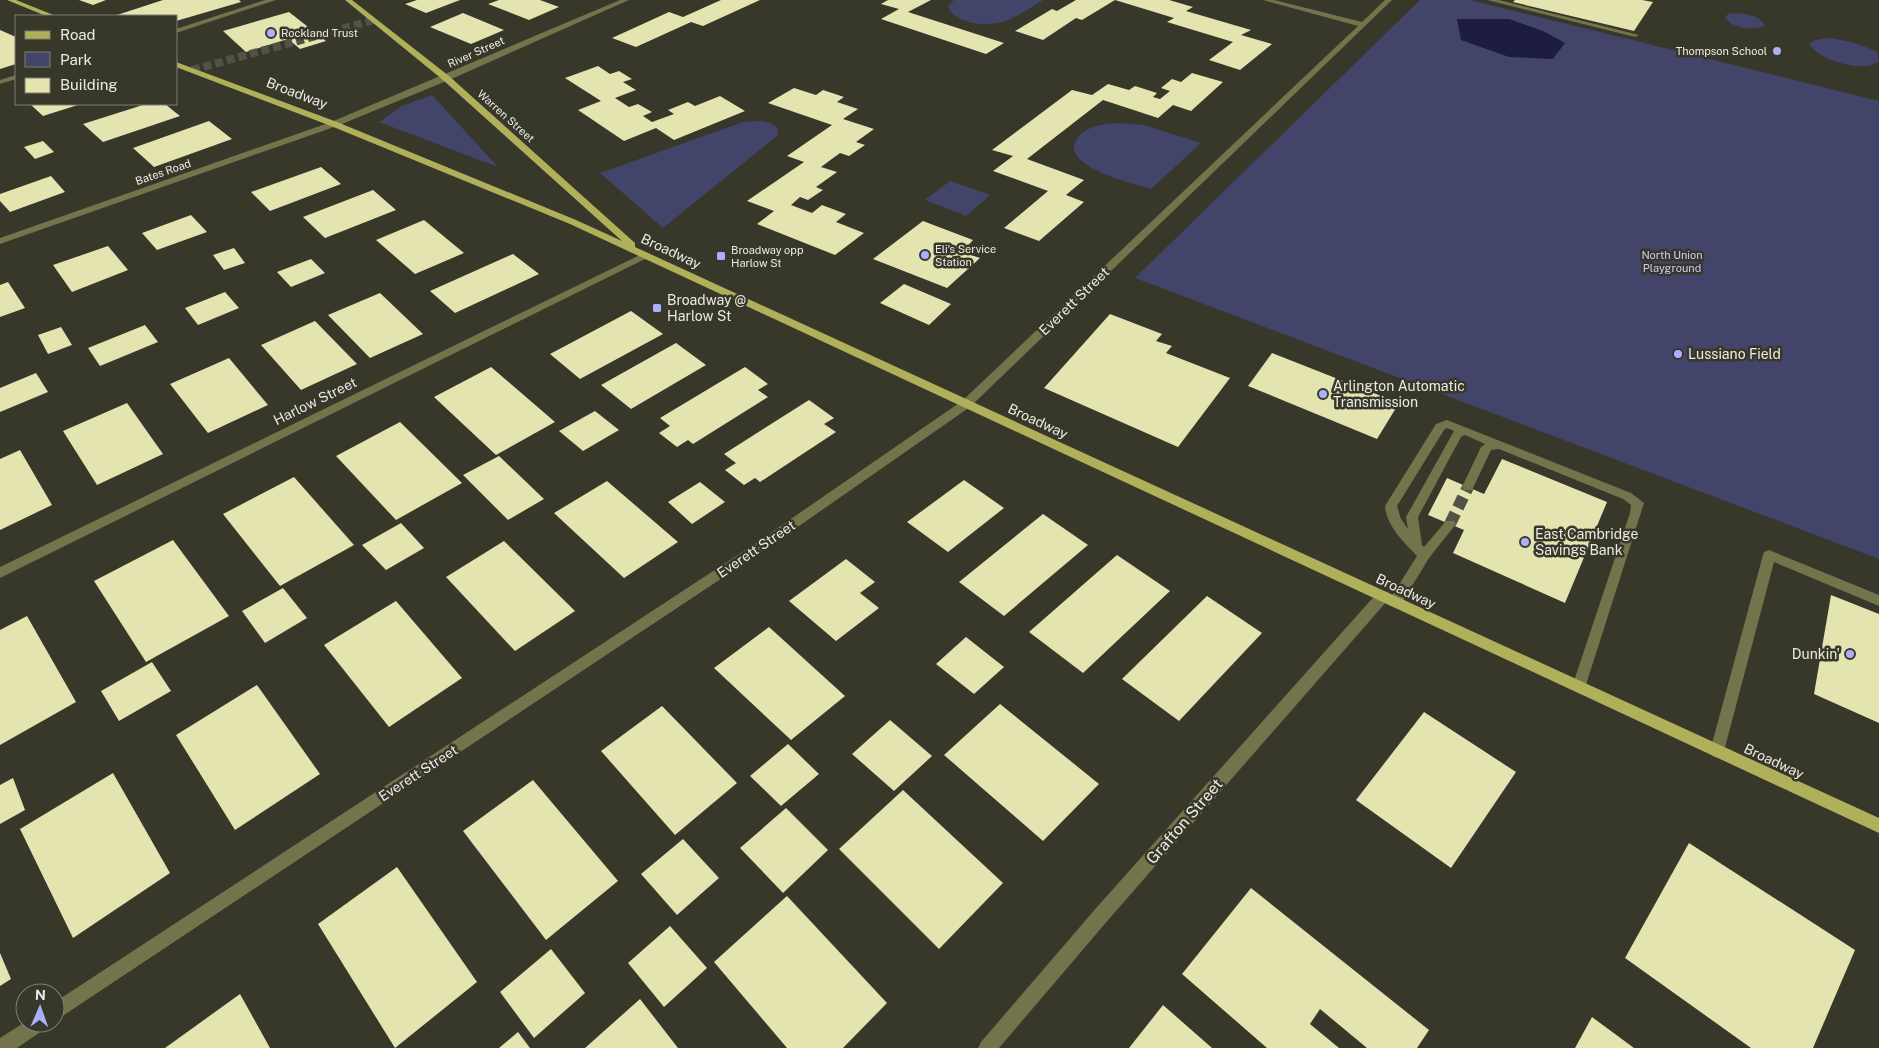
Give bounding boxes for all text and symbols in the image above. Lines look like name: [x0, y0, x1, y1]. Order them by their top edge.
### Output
legend: [15, 15, 178, 105]
text: Road: [60, 26, 96, 43]
marker: Rockland Trust: [265, 27, 277, 39]
place label: Rockland Trust: [281, 27, 358, 39]
street label: River Street: [446, 34, 506, 70]
place label: Thompson School: [1676, 45, 1767, 57]
marker: Thompson School: [1771, 45, 1783, 57]
text: Park: [60, 51, 92, 68]
street label: Broadway: [264, 74, 330, 112]
text: Building: [60, 76, 118, 93]
street label: Warren Street: [475, 87, 537, 145]
street label: Bates Road: [134, 157, 192, 187]
street label: Broadway: [638, 230, 704, 272]
place label: Eli's Service Station: [935, 243, 996, 268]
place label: Broadway opp Harlow St: [731, 244, 804, 269]
marker: Eli's Service Station: [919, 249, 931, 261]
park label: North Union Playground: [1641, 249, 1703, 274]
marker: Broadway opp Harlow St: [715, 250, 727, 262]
street label: Everett Street: [1036, 264, 1112, 338]
place label: Broadway @ Harlow St: [667, 292, 746, 324]
marker: Broadway @ Harlow St: [651, 302, 663, 314]
place label: Lussiano Field: [1688, 346, 1781, 362]
marker: Lussiano Field: [1672, 348, 1684, 360]
street label: Harlow Street: [271, 374, 359, 428]
place label: Arlington Automatic Transmission: [1333, 378, 1465, 410]
marker: Arlington Automatic Transmission: [1317, 388, 1329, 400]
street label: Broadway: [1005, 400, 1071, 442]
street label: Everett Street: [714, 517, 798, 581]
place label: East Cambridge Savings Bank: [1535, 526, 1639, 558]
marker: East Cambridge Savings Bank: [1519, 536, 1531, 548]
street label: Broadway: [1373, 570, 1439, 612]
place label: Dunkin': [1792, 646, 1840, 662]
marker: Dunkin': [1844, 648, 1856, 660]
street label: Broadway: [1741, 740, 1807, 782]
street label: Everett Street: [376, 742, 460, 804]
street label: Grafton Street: [1142, 775, 1227, 868]
north arrow: [15, 983, 65, 1033]
text: N: [35, 987, 46, 1003]

